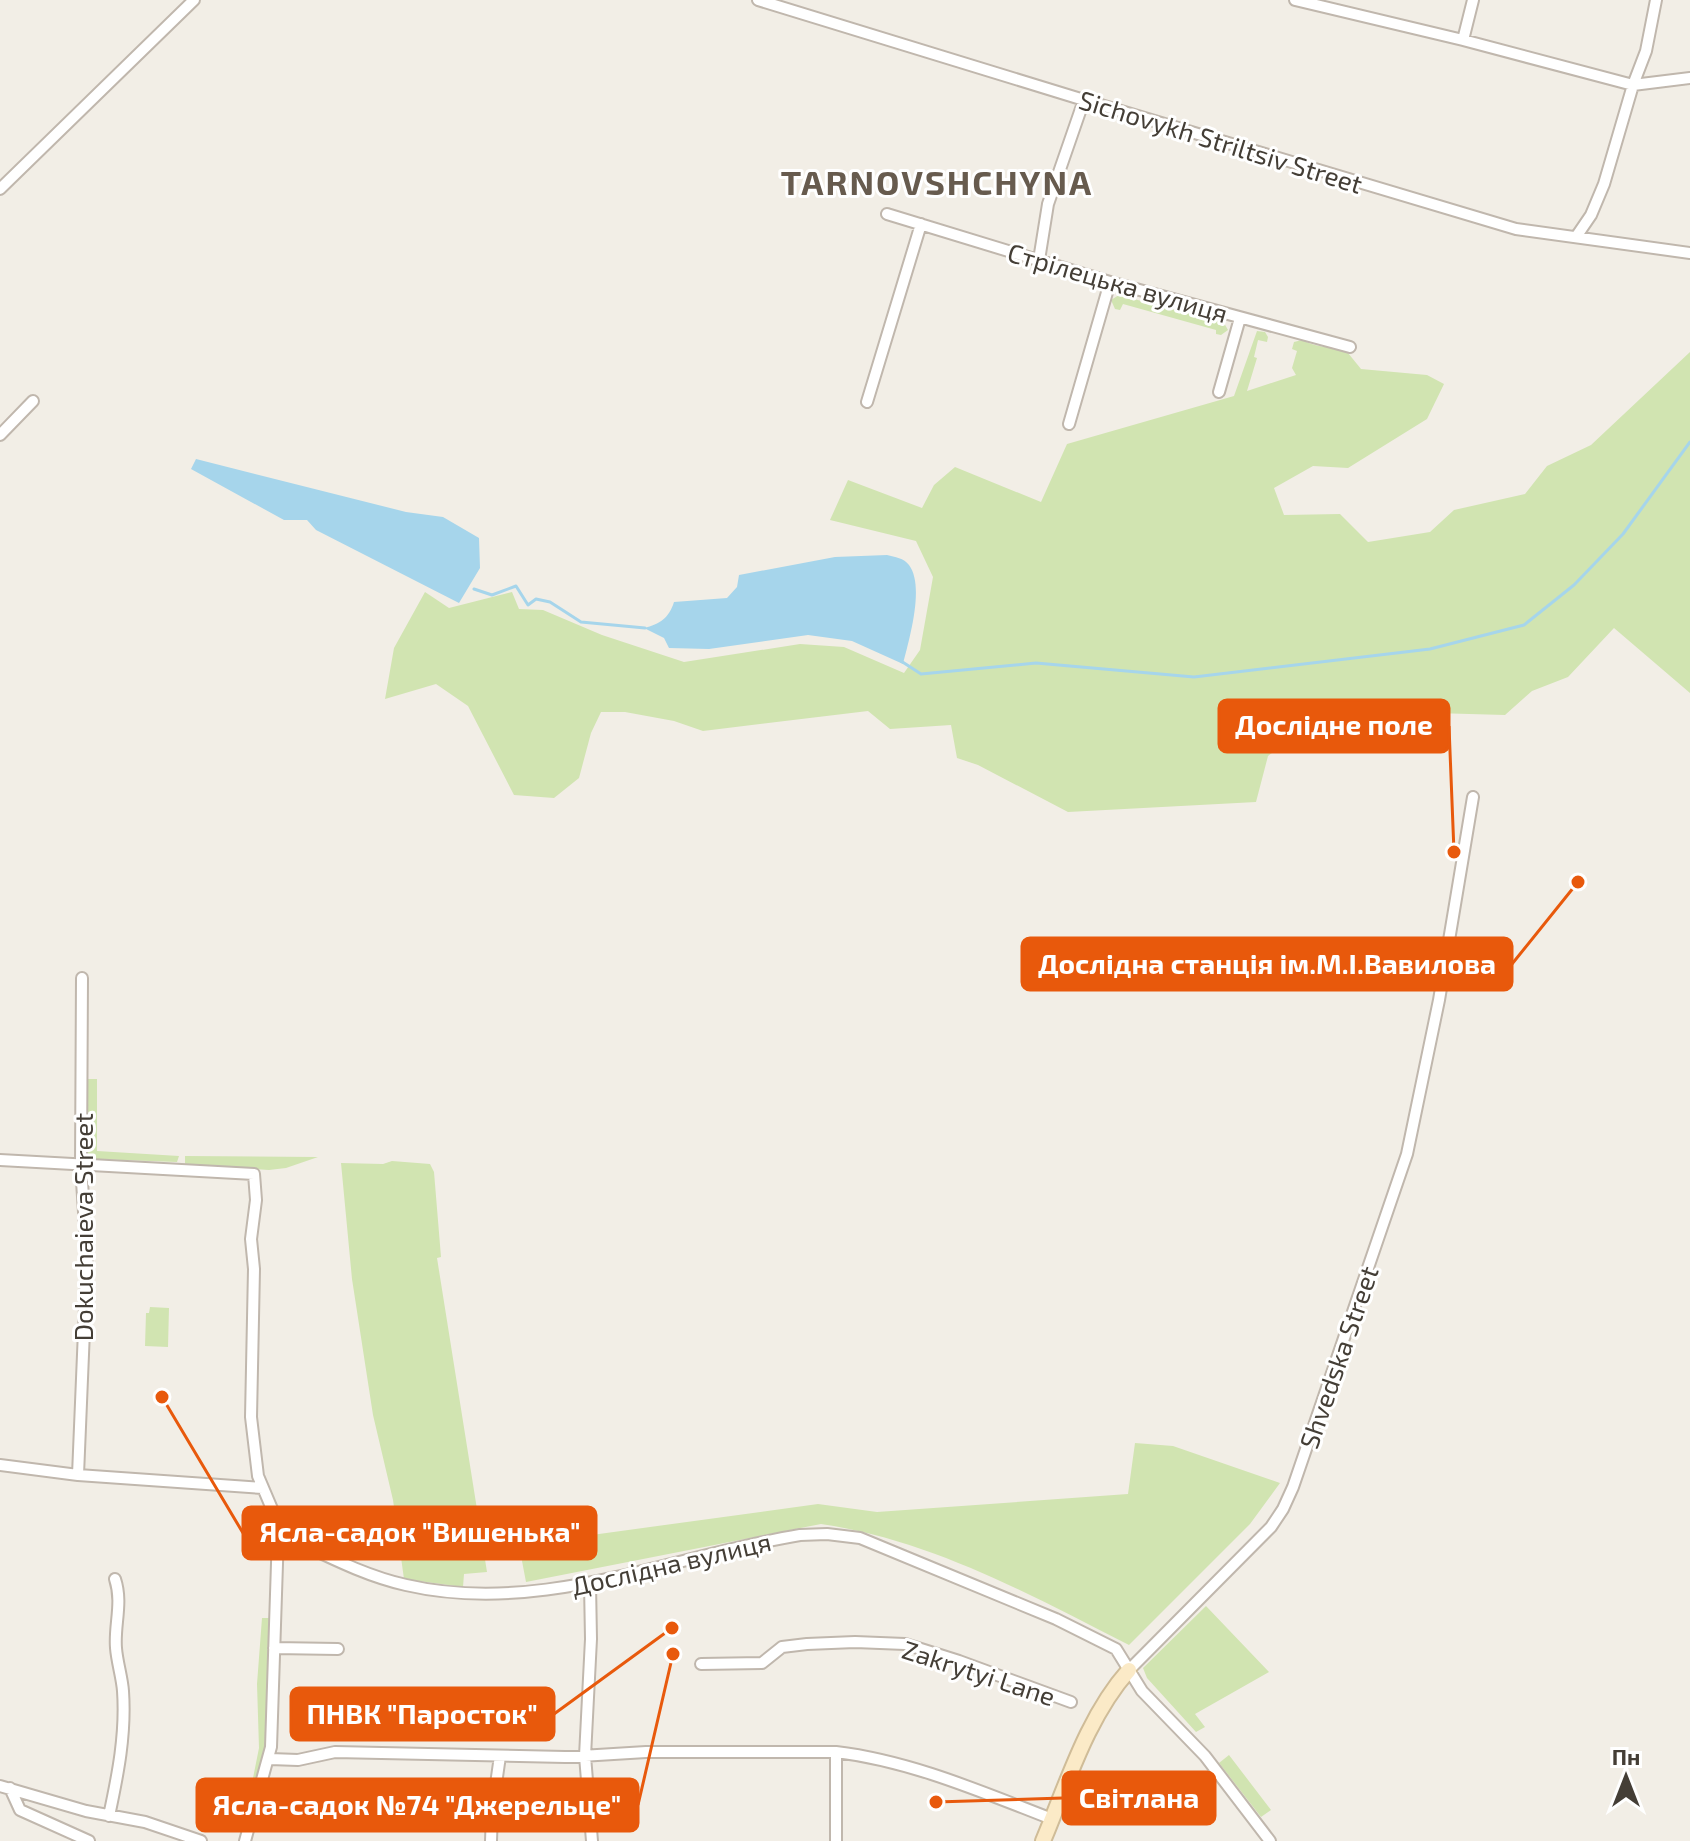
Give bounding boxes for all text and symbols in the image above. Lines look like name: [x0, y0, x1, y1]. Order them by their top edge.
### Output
street label: Sichovykh Striltsiv Street: [1076, 83, 1367, 199]
district label: TARNOVSHCHYNA: [781, 161, 1093, 202]
street label: Стрілецька вулиця: [1004, 236, 1232, 329]
callout: Дослідне поле: [1219, 700, 1449, 752]
text: Дослідне поле: [1235, 707, 1433, 741]
callout: Дослідна станція ім.М.І.Вавилова: [1022, 938, 1512, 990]
text: Дослідна станція ім.М.І.Вавилова: [1038, 946, 1496, 980]
street label: Dokuchaieva Street: [67, 1113, 98, 1341]
street label: Shvedska Street: [1292, 1262, 1384, 1452]
callout: Ясла-садок "Вишенька": [243, 1507, 596, 1559]
text: Ясла-садок "Вишенька": [259, 1514, 581, 1548]
street label: Дослідна вулиця: [568, 1525, 774, 1602]
street label: Zakrytyi Lane: [899, 1633, 1059, 1711]
callout: ПНВК "Паросток": [291, 1688, 554, 1740]
text: ПНВК "Паросток": [306, 1696, 538, 1730]
north arrow: [1586, 1737, 1666, 1817]
text: Пн: [1612, 1743, 1640, 1769]
callout: Світлана: [1063, 1772, 1215, 1824]
callout: Ясла-садок №74 "Джерельце": [197, 1779, 638, 1831]
text: Світлана: [1079, 1780, 1199, 1814]
text: Ясла-садок №74 "Джерельце": [213, 1787, 621, 1821]

